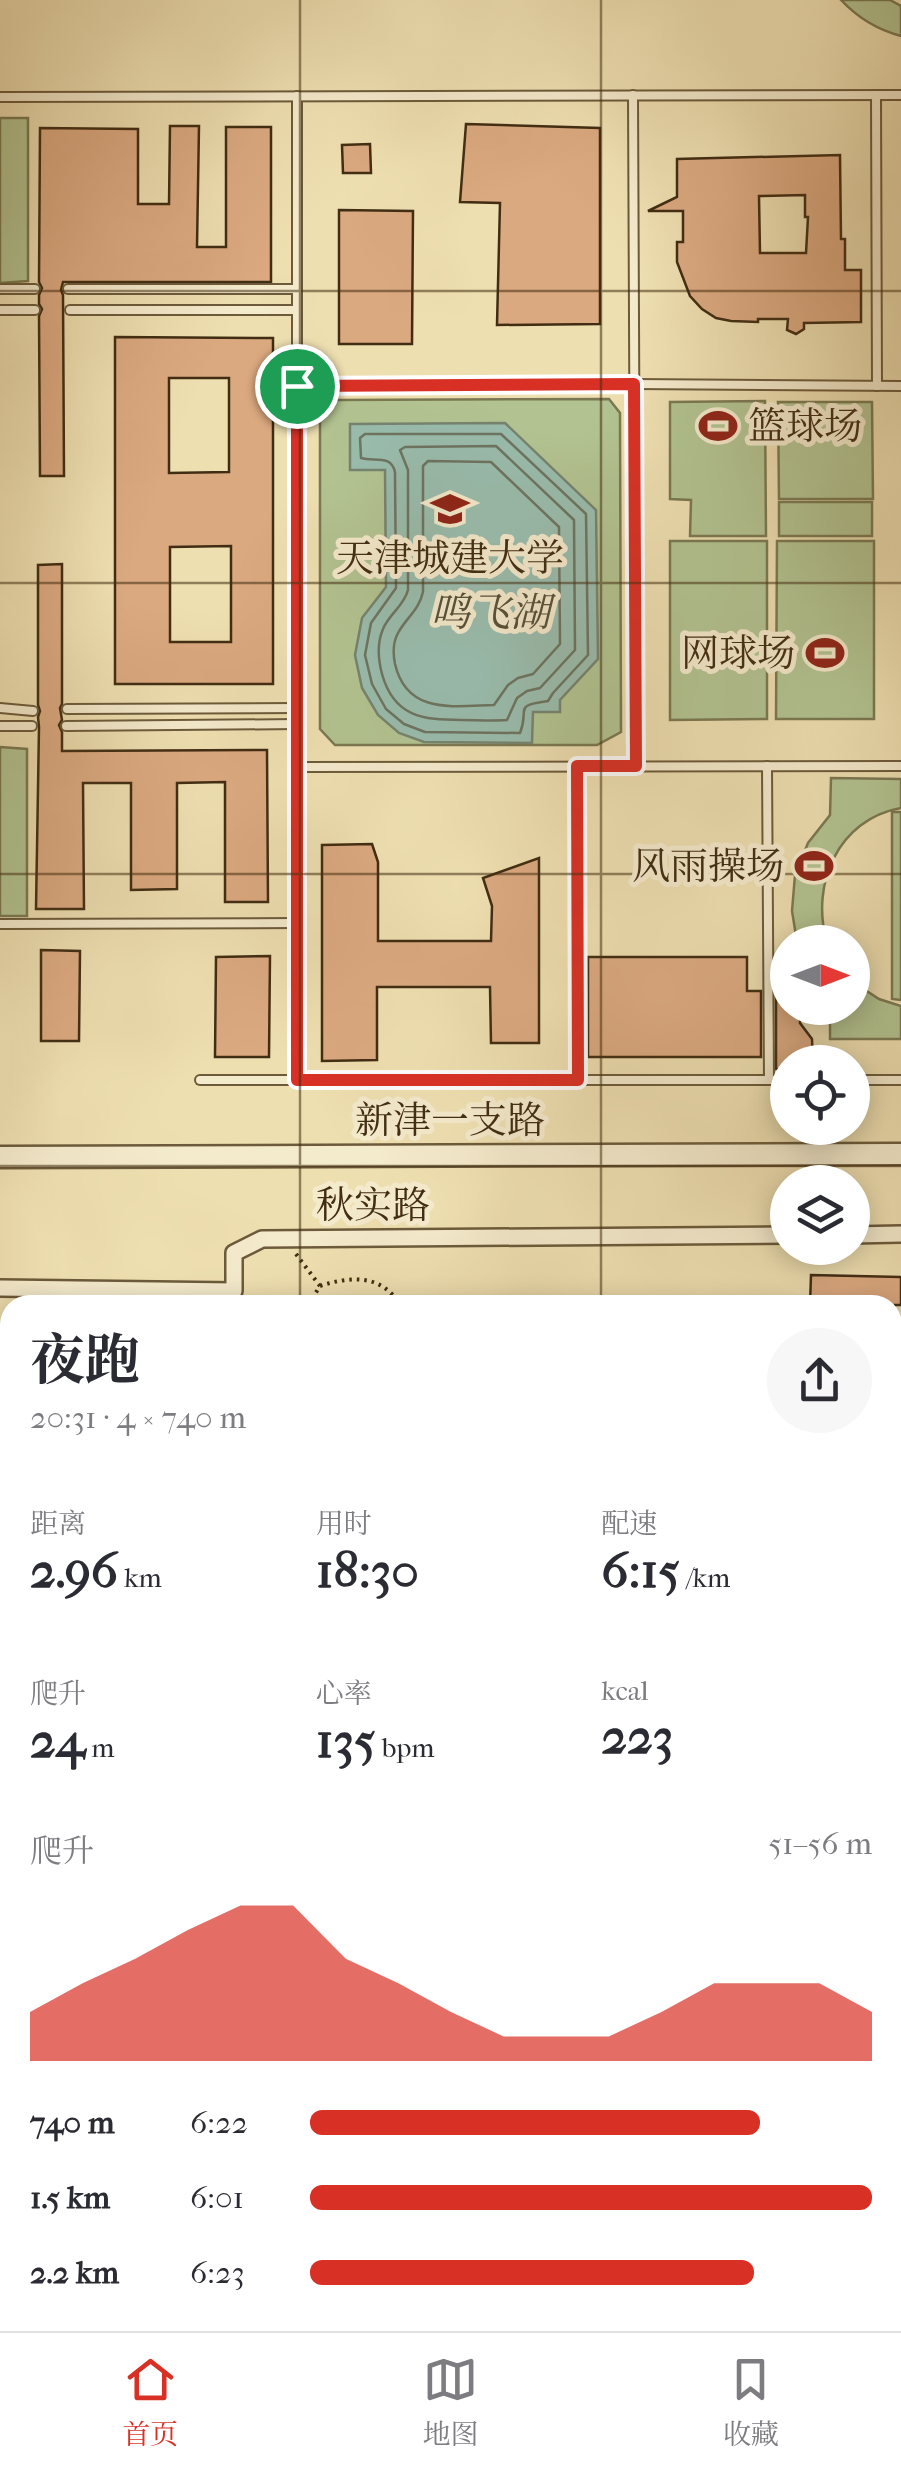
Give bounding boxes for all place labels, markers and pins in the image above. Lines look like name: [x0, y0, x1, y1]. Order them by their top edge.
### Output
pin: [255, 344, 340, 429]
place label: 篮球场: [748, 404, 862, 449]
sports icon: 篮球场: [697, 405, 739, 447]
school or university icon: 天津城建大学: [429, 488, 471, 530]
place label: 天津城建大学: [336, 536, 564, 581]
place label: 网球场: [681, 631, 795, 676]
sports icon: 网球场: [804, 632, 846, 674]
place label: 风雨操场: [632, 844, 784, 889]
sports icon: 风雨操场: [793, 845, 835, 887]

